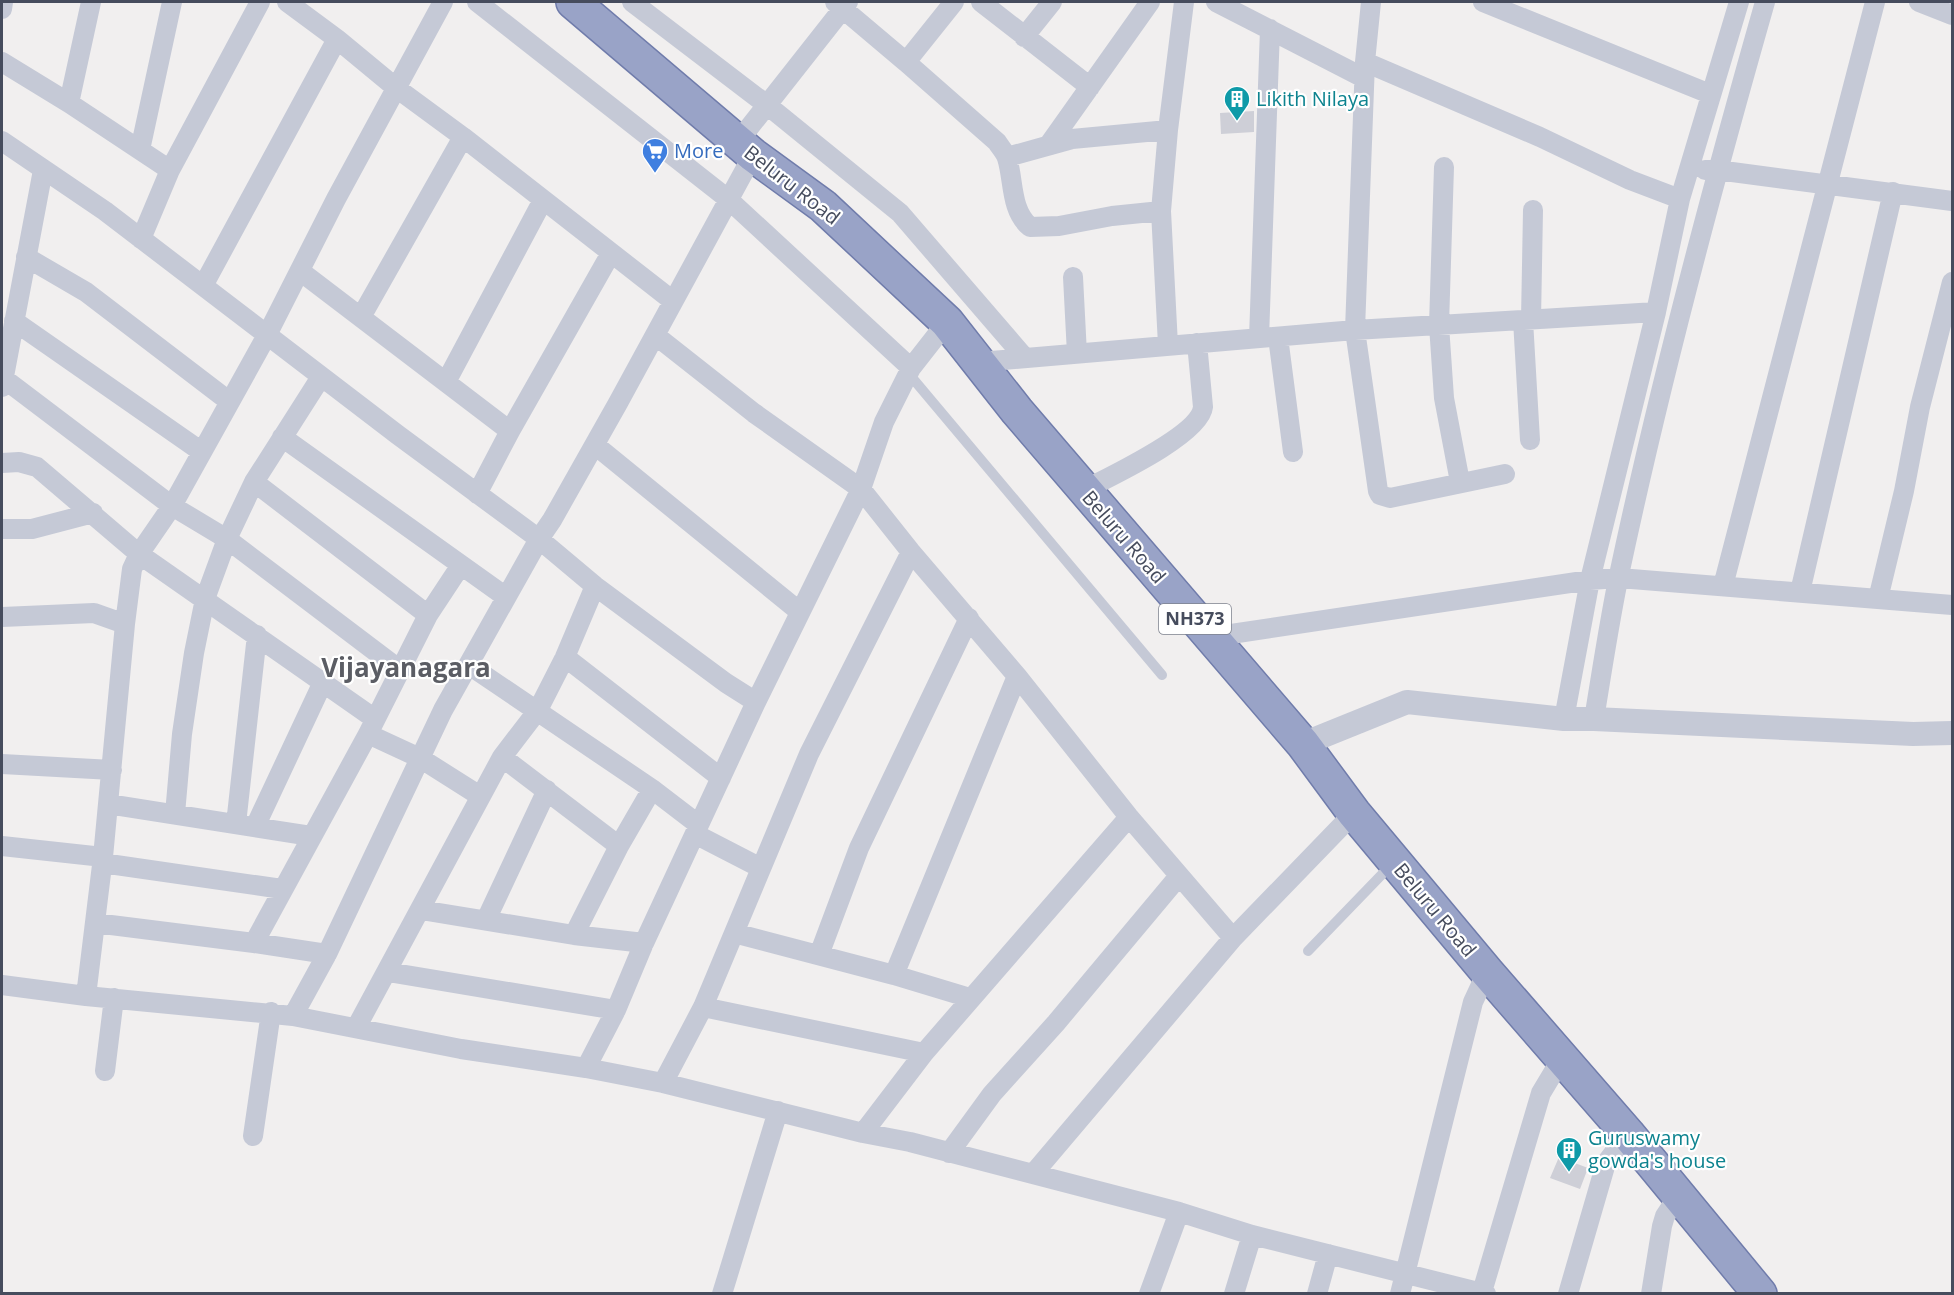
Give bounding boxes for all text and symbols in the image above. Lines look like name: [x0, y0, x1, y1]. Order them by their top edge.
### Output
building icon: Likith Nilaya: [1222, 84, 1252, 122]
place label: Likith Nilaya: [1256, 85, 1369, 112]
supermarket icon: More: [640, 136, 670, 174]
place label: More: [674, 137, 723, 164]
street label: Beluru Road: [739, 139, 846, 231]
street label: Beluru Road: [1077, 484, 1172, 589]
road number: NH373: [1159, 604, 1231, 634]
district label: Vijayanagara: [321, 649, 491, 685]
street label: Beluru Road: [1388, 857, 1483, 962]
place label: Guruswamy gowda's house: [1588, 1124, 1726, 1174]
building icon: Guruswamy gowda's house: [1554, 1135, 1584, 1173]

